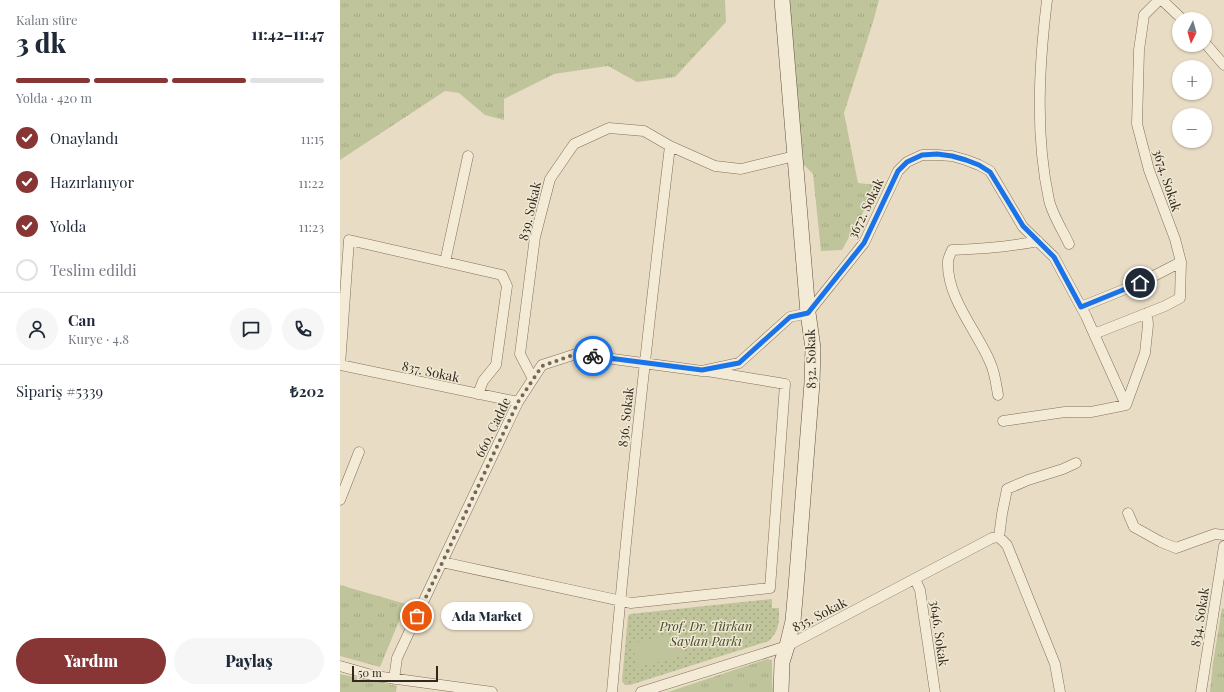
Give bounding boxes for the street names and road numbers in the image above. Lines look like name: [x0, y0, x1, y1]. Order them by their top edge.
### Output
street label: 3674. Sokak: [1150, 146, 1186, 214]
street label: 3672. Sokak: [843, 174, 887, 241]
street label: 839. Sokak: [514, 179, 544, 242]
street label: 832. Sokak: [801, 328, 819, 389]
street label: 837. Sokak: [401, 357, 462, 386]
street label: 836. Sokak: [613, 385, 637, 448]
street label: 660. Cadde: [470, 394, 514, 460]
street label: 834. Sokak: [1186, 585, 1212, 648]
street label: 835. Sokak: [789, 593, 850, 635]
street label: 3646. Sokak: [927, 599, 953, 668]

